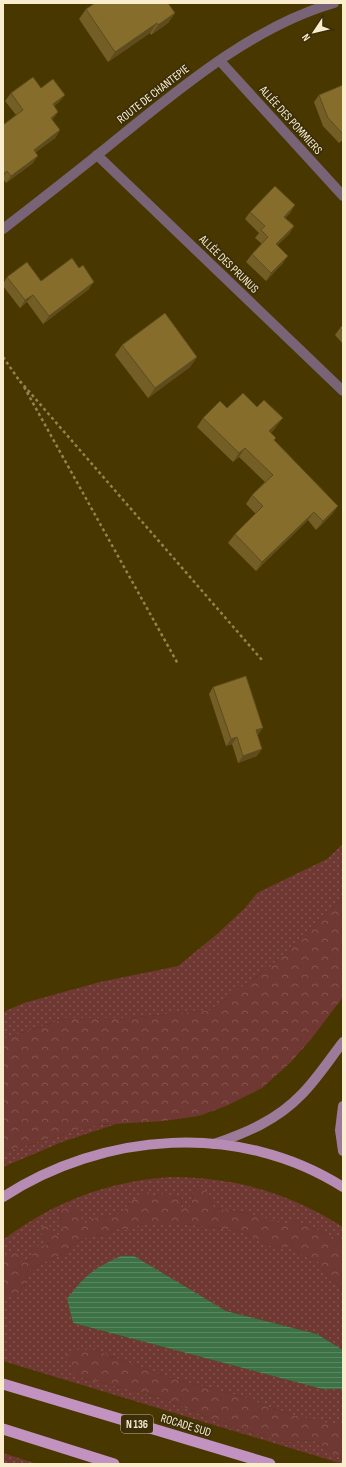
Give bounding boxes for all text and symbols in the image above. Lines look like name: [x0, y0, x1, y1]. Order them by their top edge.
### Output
north arrow: [294, 12, 334, 52]
text: N: [299, 31, 313, 44]
street label: ROUTE DE CHANTEPIE: [114, 62, 192, 127]
street label: ALLÉE DES POMMIERS: [255, 82, 325, 158]
street label: ALLÉE DES PRUNUS: [195, 231, 262, 297]
street label: ROCADE SUD: [159, 1411, 213, 1440]
road number: N 136: [121, 1415, 153, 1433]

